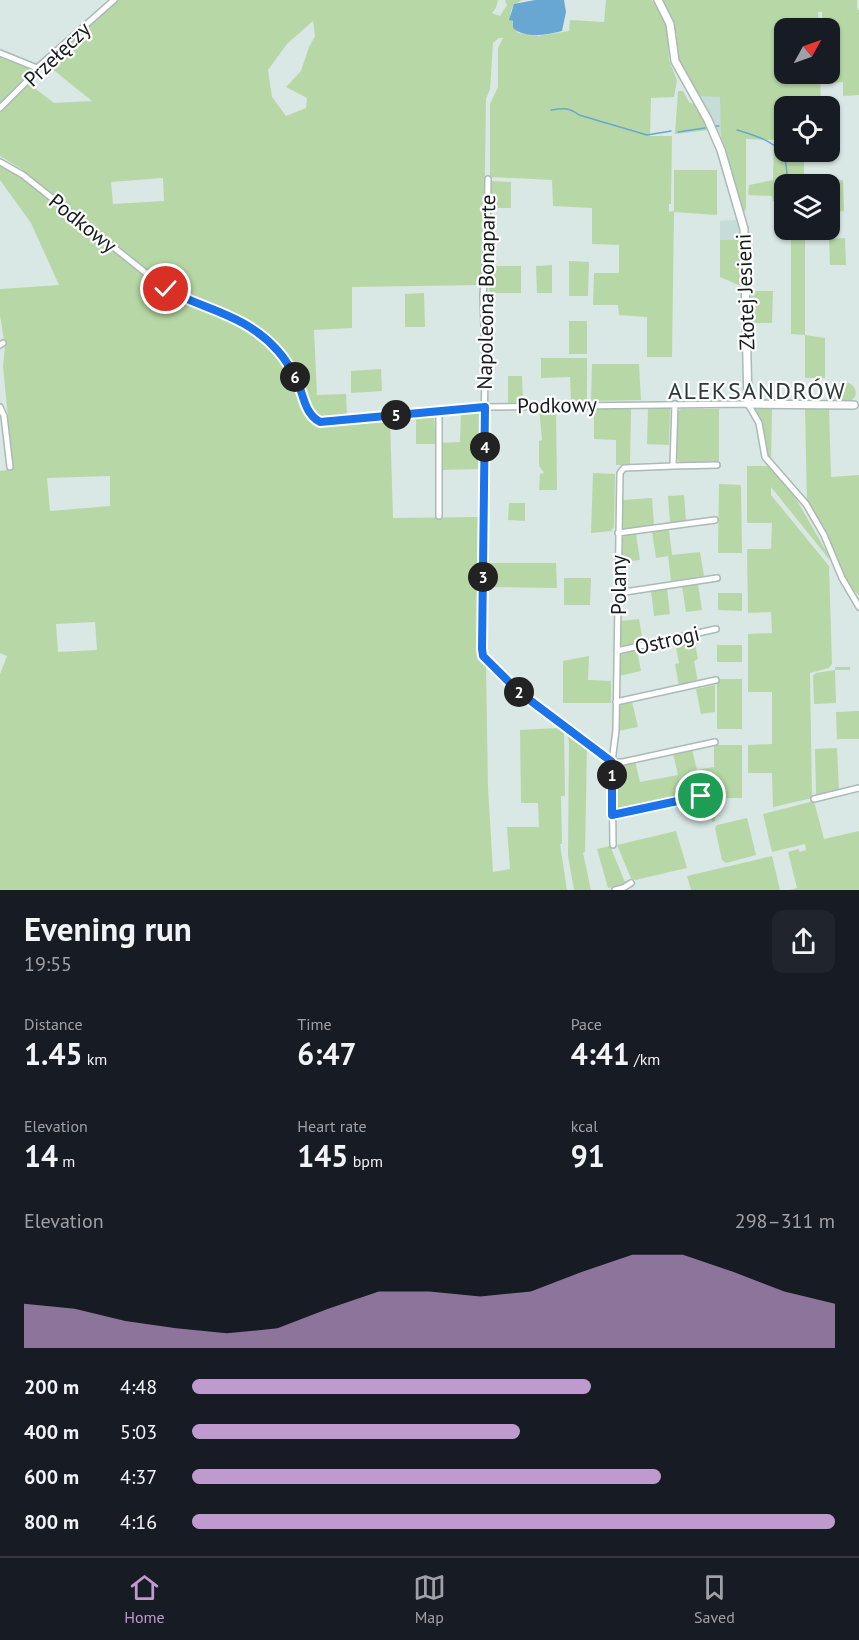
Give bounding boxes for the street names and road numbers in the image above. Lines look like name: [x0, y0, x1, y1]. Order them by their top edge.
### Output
street label: Przełęczy: [18, 15, 96, 92]
street label: Podkowy: [44, 187, 123, 259]
street label: Napoleona Bonaparte: [471, 194, 501, 390]
street label: Złotej Jesieni: [729, 233, 761, 351]
street label: Podkowy: [517, 391, 597, 419]
street label: Polany: [605, 555, 632, 615]
street label: Ostrogi: [632, 619, 702, 661]

